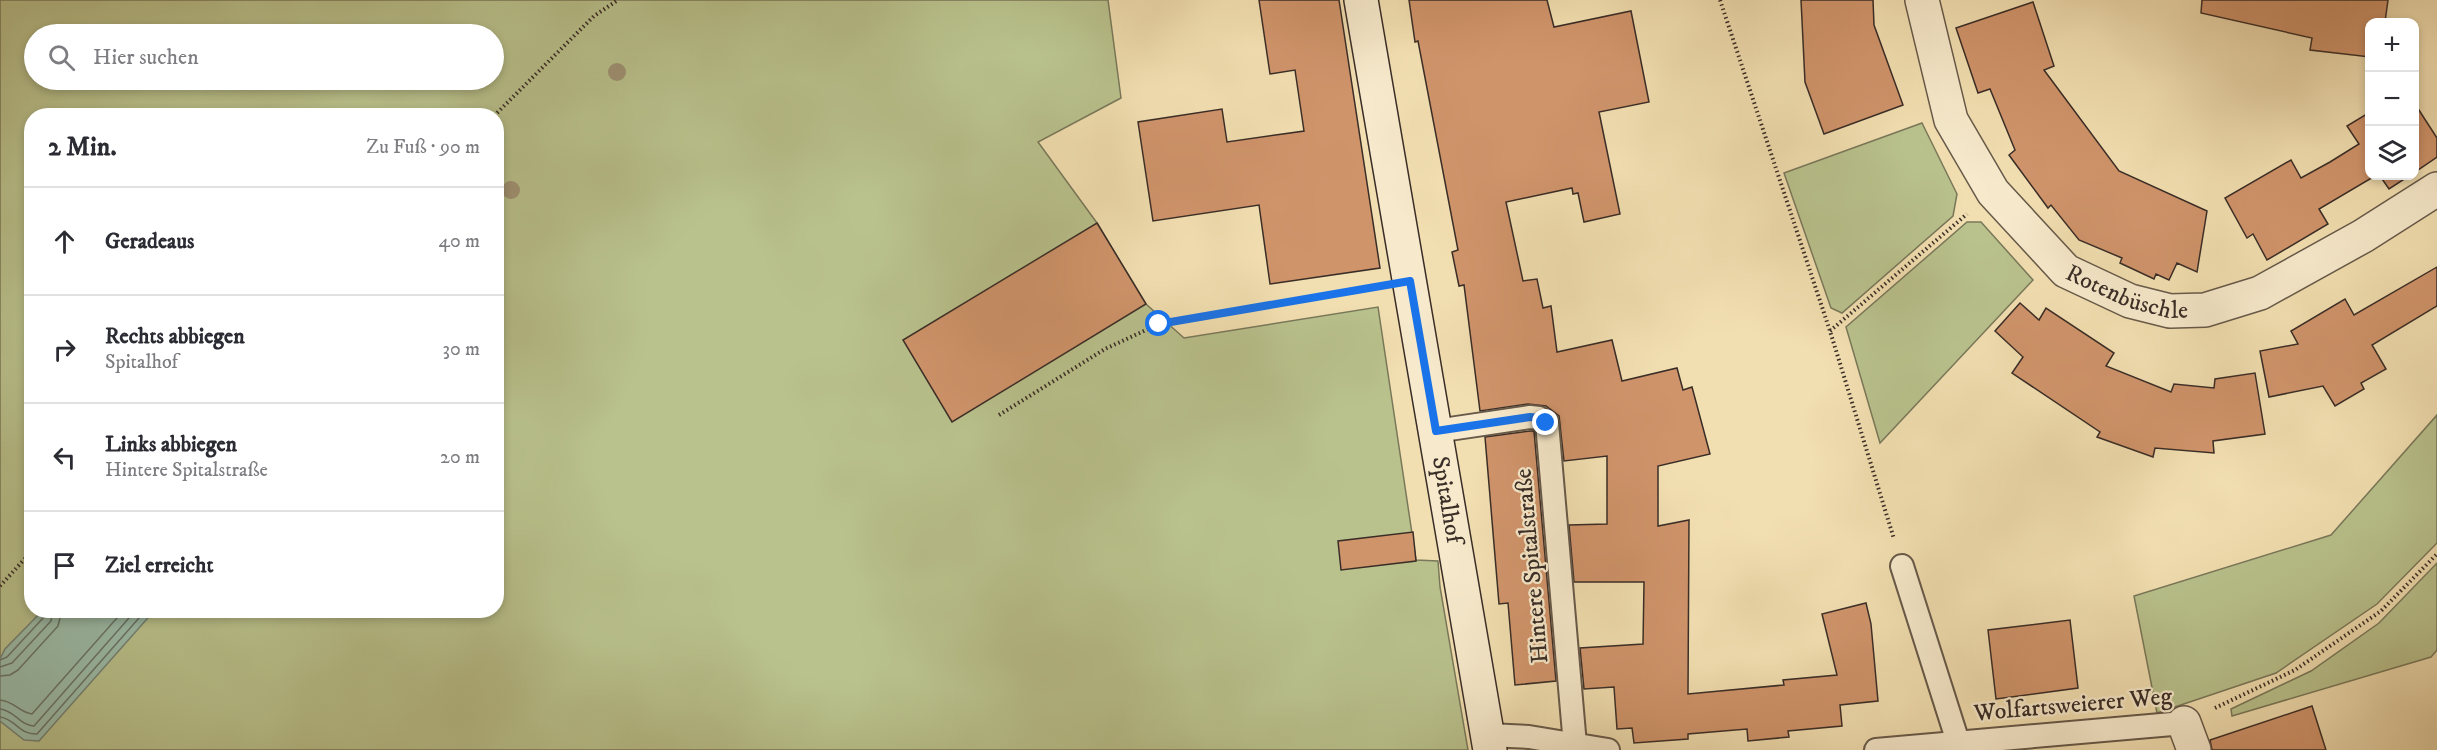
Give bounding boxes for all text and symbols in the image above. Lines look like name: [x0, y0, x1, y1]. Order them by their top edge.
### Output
map controls: [2365, 18, 2419, 180]
button: +: [2365, 18, 2419, 72]
search box: [24, 24, 504, 90]
icon: search: [45, 41, 78, 74]
text: Hier suchen: [93, 44, 199, 71]
button: −: [2365, 72, 2419, 126]
button: layers: [2365, 126, 2419, 180]
text: 2 Min.: [48, 131, 117, 164]
text: Zu Fuß · 90 m: [366, 135, 480, 160]
icon: ahead: [48, 225, 81, 258]
text: Geradeaus: [105, 228, 194, 255]
text: 40 m: [438, 229, 480, 254]
street label: Rotenbüschle: [2061, 258, 2188, 326]
route start: [1145, 310, 1171, 336]
text: Rechts abbiegen: [105, 323, 245, 350]
icon: right: [48, 333, 81, 366]
text: 30 m: [442, 337, 480, 362]
text: Spitalhof: [105, 350, 178, 375]
route end: [1532, 409, 1558, 435]
text: Links abbiegen: [105, 431, 237, 458]
icon: left: [48, 441, 81, 474]
text: 20 m: [440, 445, 480, 470]
street label: Spitalhof: [1425, 454, 1470, 549]
text: Hintere Spitalstraße: [105, 458, 268, 483]
street label: Hintere Spitalstraße: [1509, 467, 1555, 665]
icon: arrive: [48, 549, 81, 582]
text: Ziel erreicht: [105, 552, 213, 579]
street label: Wolfartsweierer Weg: [1972, 681, 2174, 729]

